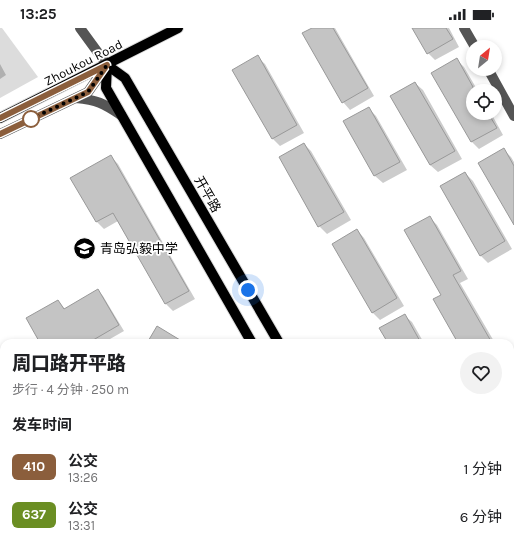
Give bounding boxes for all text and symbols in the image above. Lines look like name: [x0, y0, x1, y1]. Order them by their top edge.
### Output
text: 13:25: [20, 5, 57, 23]
street label: Zhoukou Road: [42, 36, 125, 89]
north arrow: [466, 40, 502, 76]
map controls: [466, 40, 502, 120]
button: locate: [466, 84, 502, 120]
unlabelled marker: [22, 110, 40, 128]
street label: 开平路: [191, 174, 224, 215]
school or university icon: 青岛弘毅中学: [71, 235, 97, 261]
place label: 青岛弘毅中学: [100, 241, 178, 256]
your location: [238, 280, 258, 300]
button: heart: [460, 352, 502, 394]
text: 周口路开平路: [12, 353, 126, 375]
text: 步行 · 4 分钟 · 250 m: [12, 382, 129, 397]
text: 发车时间: [12, 416, 72, 434]
text: 公交: [68, 452, 98, 470]
text: 410: [23, 458, 45, 475]
text: 1 分钟: [463, 460, 502, 478]
text: 13:26: [68, 470, 98, 485]
text: 公交: [68, 500, 98, 518]
text: 637: [22, 506, 46, 523]
text: 6 分钟: [460, 508, 502, 526]
text: 13:31: [68, 518, 95, 533]

